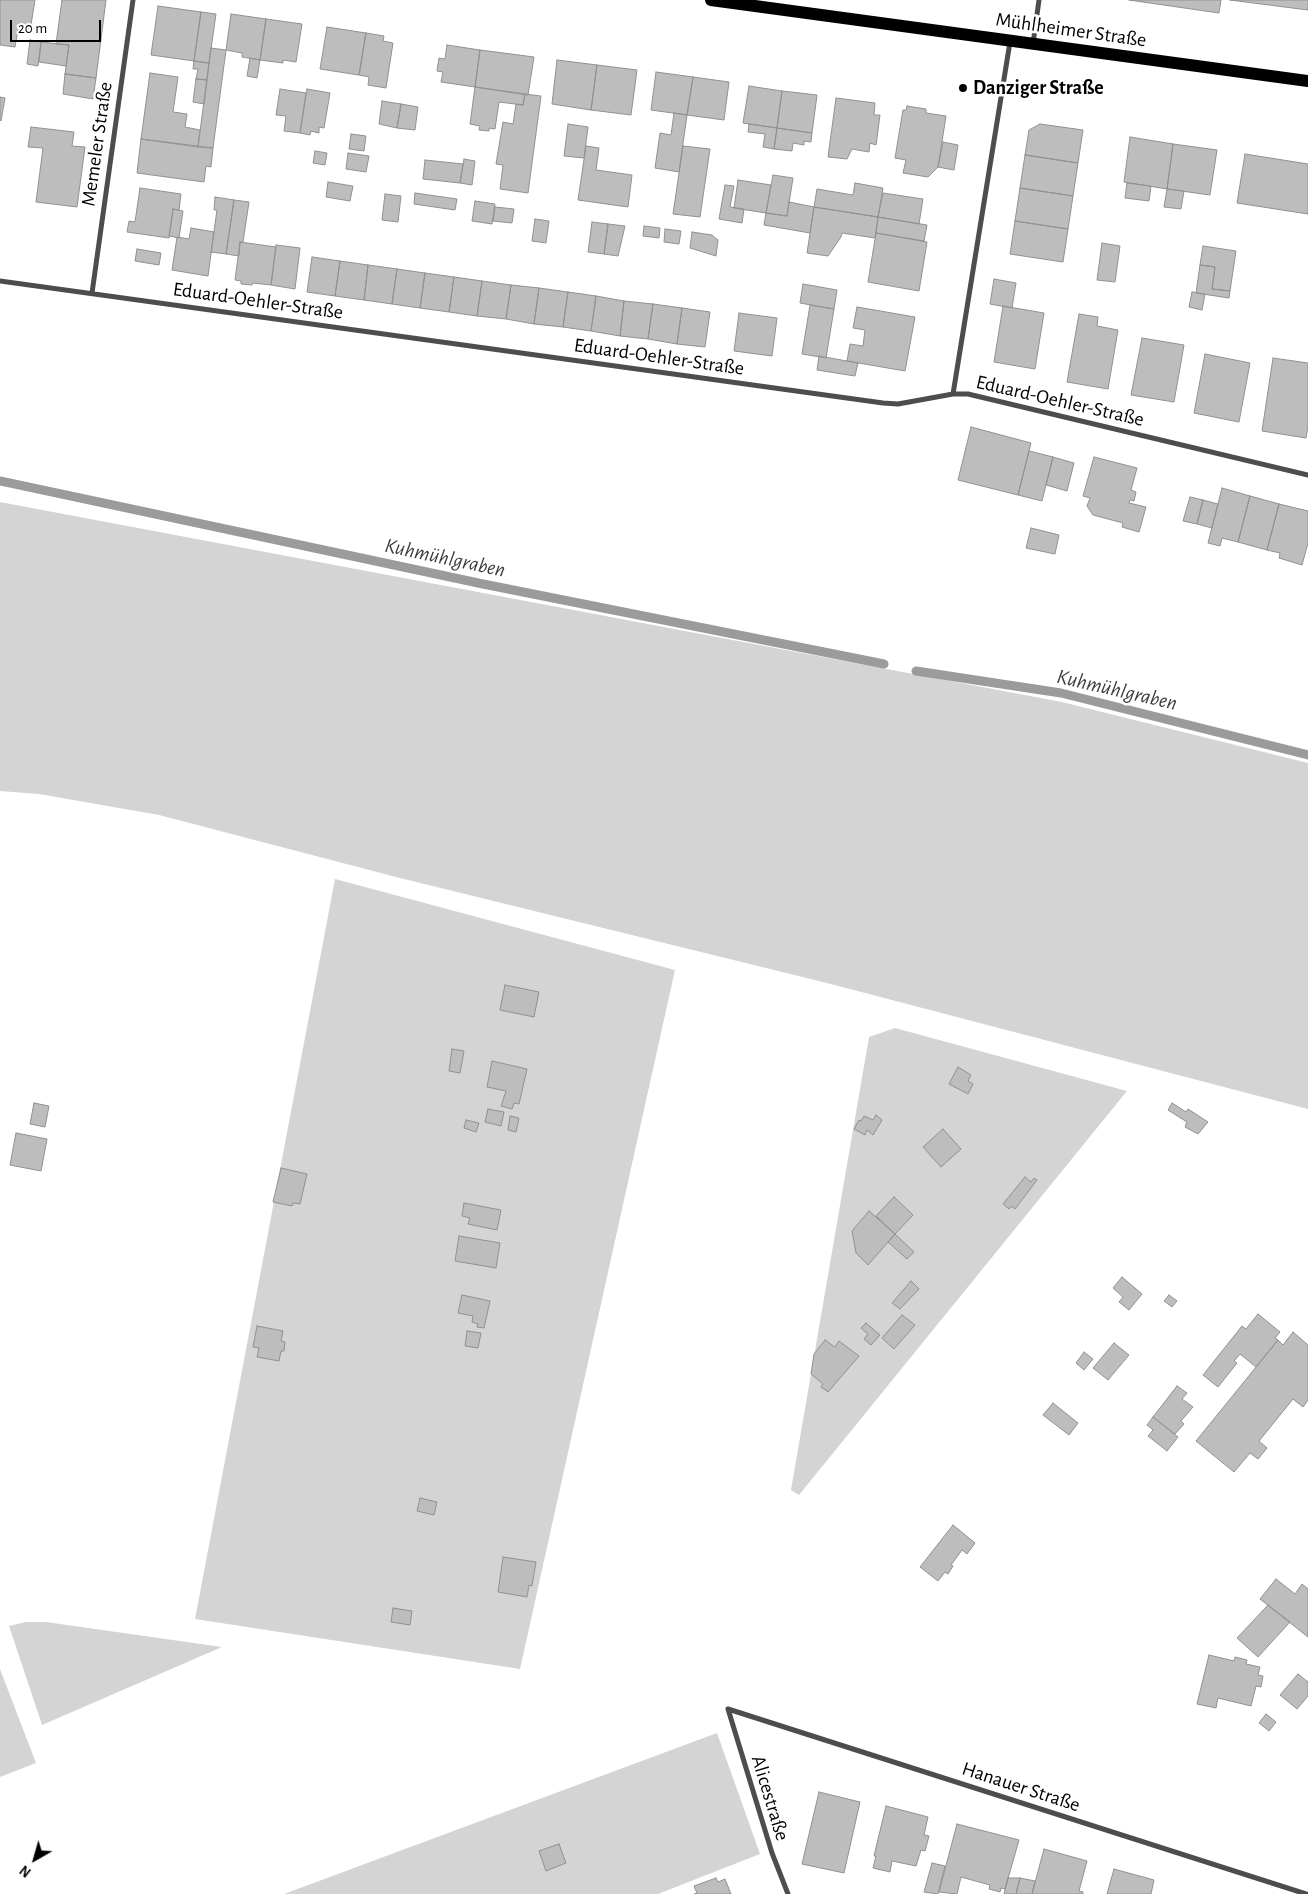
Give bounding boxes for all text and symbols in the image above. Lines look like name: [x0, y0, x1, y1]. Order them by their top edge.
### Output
street label: Mühlheimer Straße: [994, 8, 1148, 52]
scale bar: [12, 10, 104, 42]
text: 20 m: [18, 21, 47, 36]
place label: Danziger Straße: [973, 76, 1104, 100]
street label: Memeler Straße: [76, 80, 118, 208]
marker: Danziger Straße: [957, 82, 969, 94]
street label: Eduard-Oehler-Straße: [171, 277, 345, 325]
street label: Eduard-Oehler-Straße: [572, 333, 746, 381]
street label: Eduard-Oehler-Straße: [974, 370, 1146, 432]
water label: Kuhmühlgraben: [382, 533, 508, 583]
water label: Kuhmühlgraben: [1054, 664, 1180, 716]
street label: Alicestraße: [746, 1752, 794, 1844]
street label: Hanauer Straße: [959, 1757, 1083, 1817]
north arrow: [10, 1834, 60, 1884]
text: N: [18, 1862, 34, 1879]

